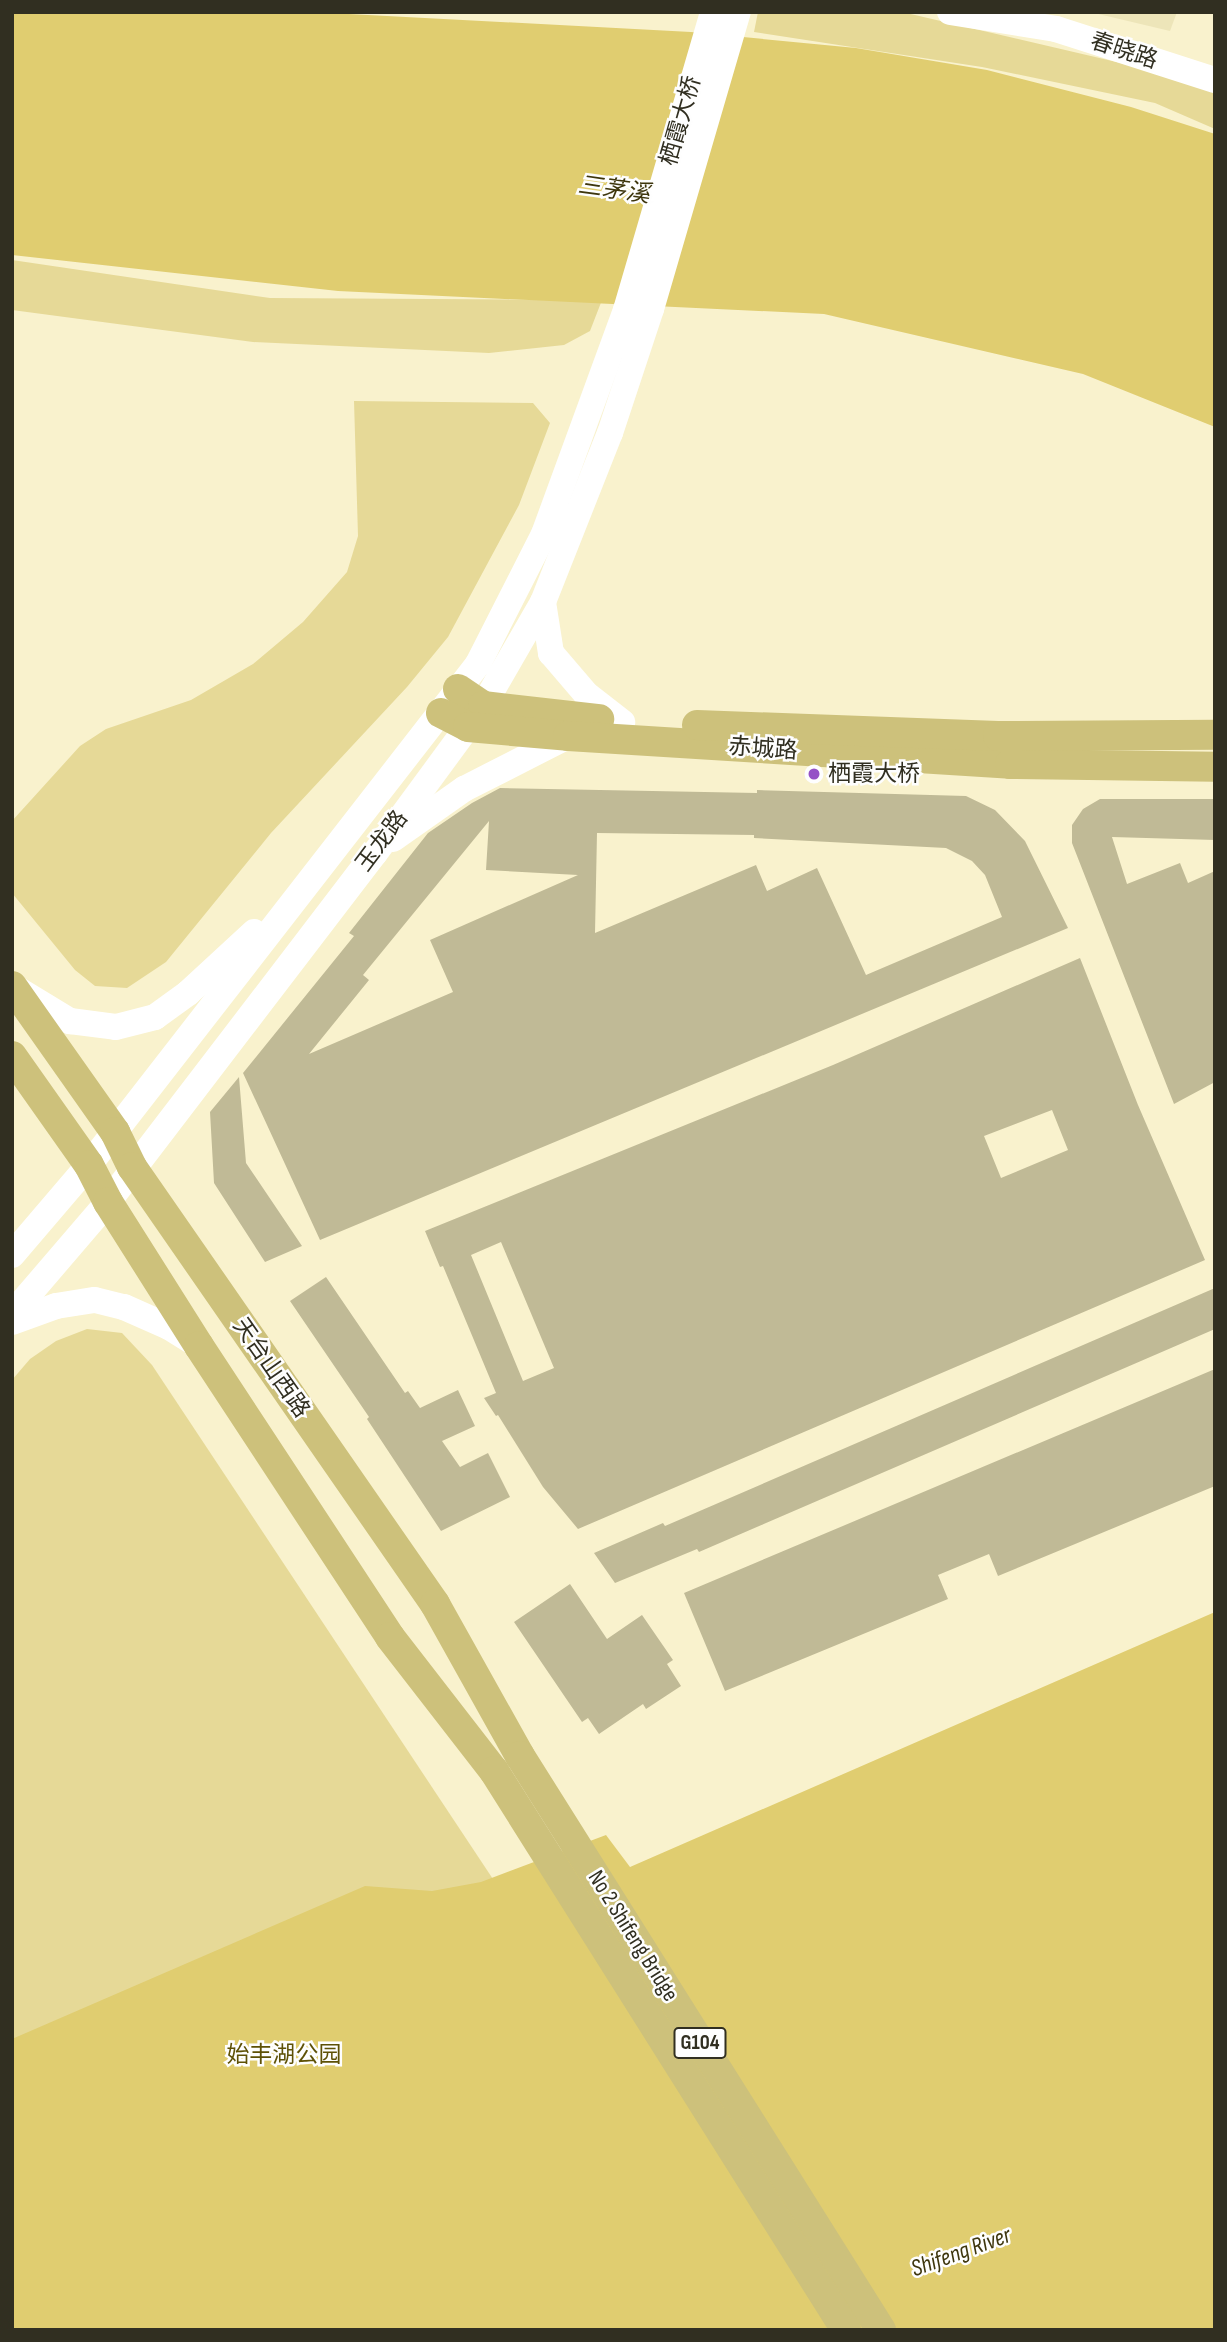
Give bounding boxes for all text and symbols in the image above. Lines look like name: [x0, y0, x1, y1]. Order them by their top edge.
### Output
street label: 春晓路: [1087, 27, 1161, 75]
street label: 栖霞大桥: [655, 73, 707, 169]
water label: 三茅溪: [576, 171, 652, 209]
street label: 赤城路: [728, 733, 798, 765]
place label: 栖霞大桥: [828, 760, 920, 788]
marker: 栖霞大桥: [806, 766, 822, 782]
street label: 玉龙路: [350, 805, 414, 877]
street label: 天台山西路: [227, 1313, 315, 1423]
street label: No 2 Shifeng Bridge: [582, 1865, 684, 2007]
road number: G104: [672, 2025, 728, 2060]
park label: 始丰湖公园: [227, 2041, 341, 2069]
water label: Shifeng River: [907, 2221, 1015, 2283]

